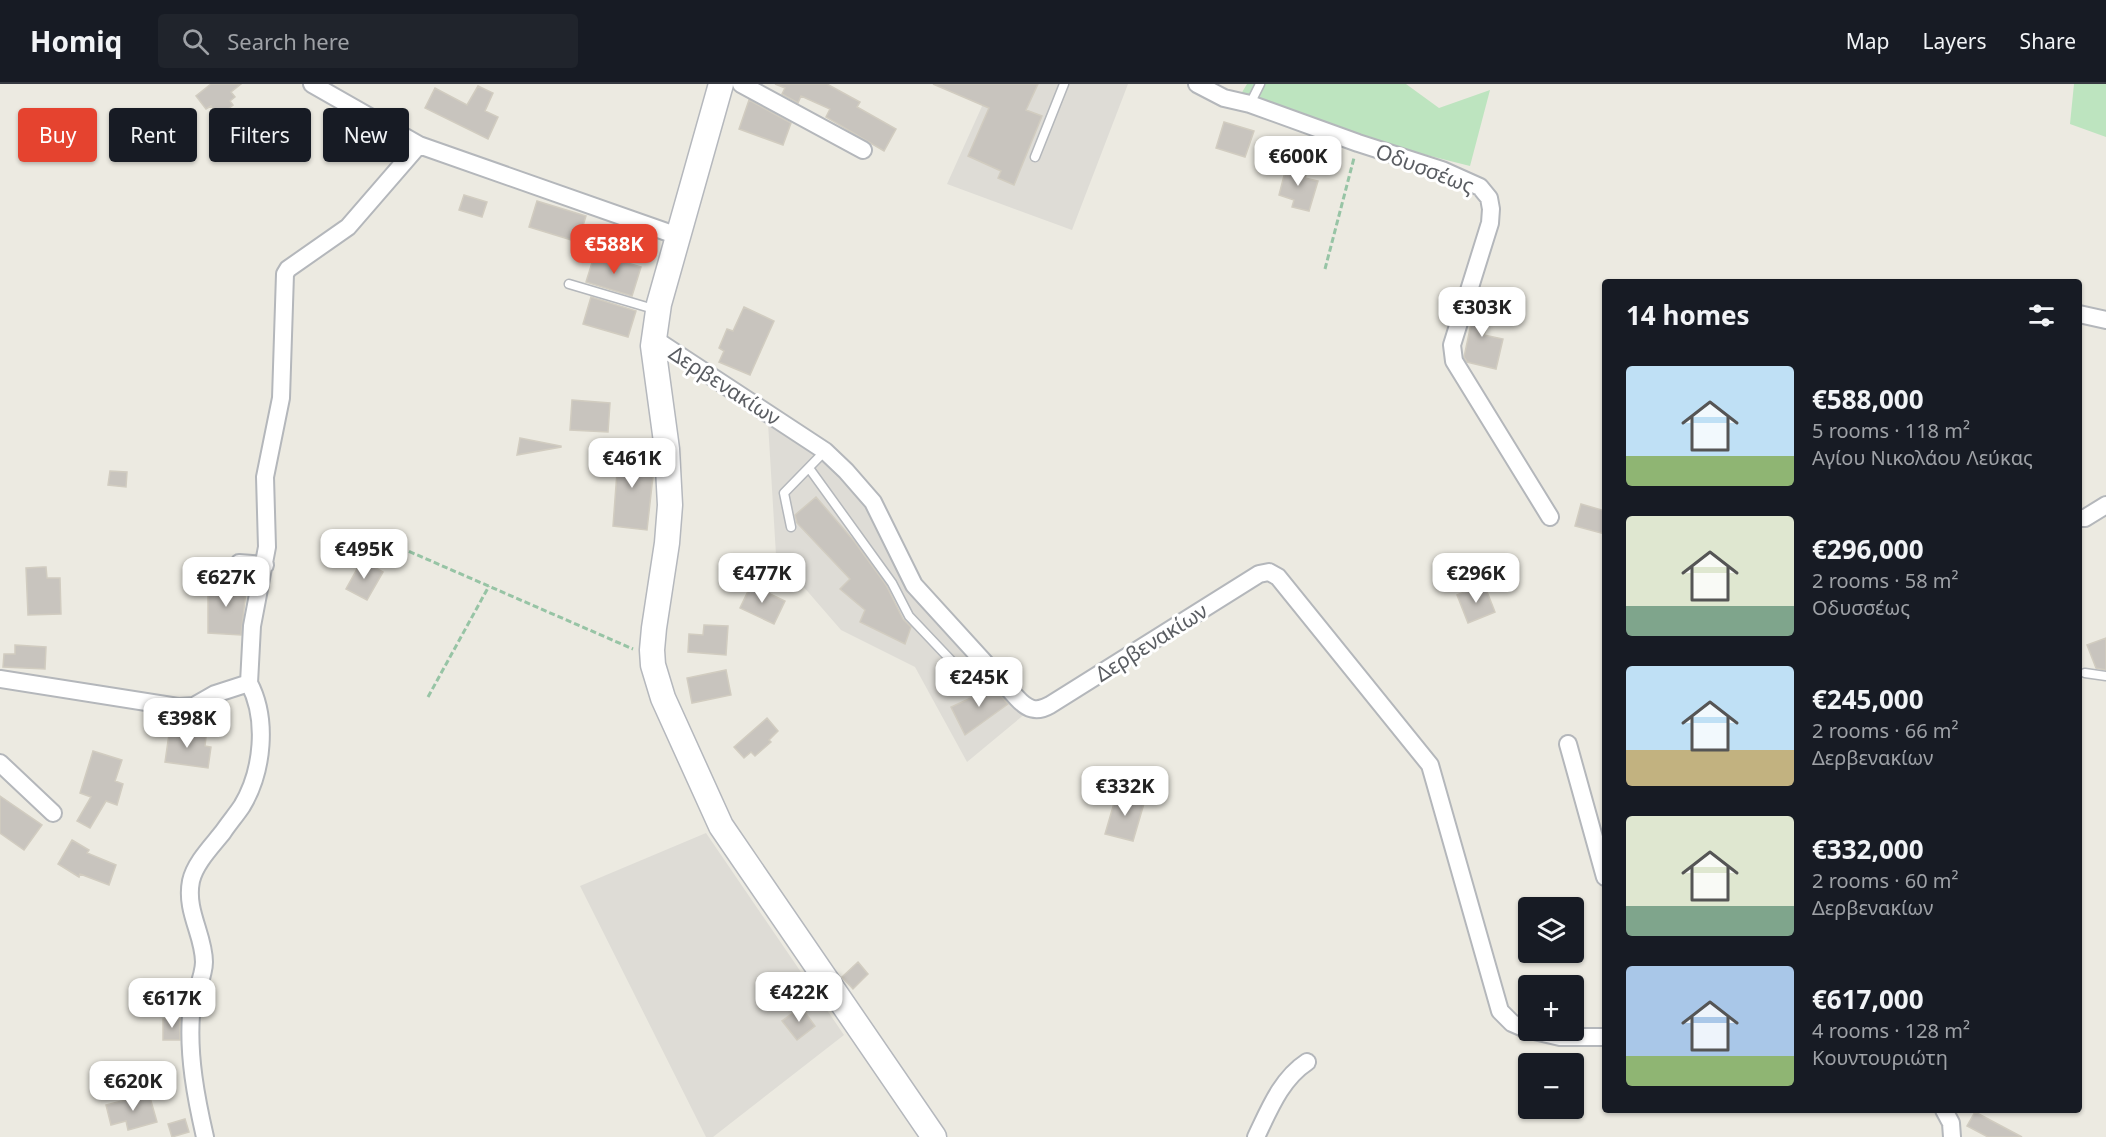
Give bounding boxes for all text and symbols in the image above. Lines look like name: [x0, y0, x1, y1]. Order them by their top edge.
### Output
search box: [158, 14, 578, 68]
text: Homiq: [30, 22, 122, 60]
icon: search: [179, 25, 212, 58]
text: Search here: [227, 26, 350, 56]
text: Map: [1846, 27, 1890, 55]
text: Layers: [1923, 27, 1987, 55]
text: Share: [2020, 27, 2076, 55]
chip: Buy: [18, 108, 97, 162]
chip: Rent: [109, 108, 197, 162]
chip: Filters: [209, 108, 311, 162]
chip: New: [323, 108, 409, 162]
pin: €600K: [1256, 136, 1340, 187]
street label: Οδυσσέως: [1372, 136, 1478, 200]
text: €600K: [1268, 142, 1328, 169]
pin: €588K: [572, 224, 656, 275]
text: €588K: [584, 230, 644, 257]
pin: €303K: [1440, 287, 1524, 338]
text: €303K: [1452, 293, 1512, 320]
text: 14 homes: [1626, 297, 1750, 333]
icon: filters: [2025, 299, 2058, 332]
street label: Δερβενακίων: [664, 339, 786, 431]
text: €588,000: [1812, 381, 1924, 417]
icon: home: [1674, 390, 1746, 462]
text: 5 rooms · 118 m²: [1812, 417, 1970, 444]
pin: €461K: [590, 438, 674, 489]
text: €461K: [602, 444, 662, 471]
text: Αγίου Νικολάου Λεύκας: [1812, 444, 2033, 471]
pin: €495K: [322, 529, 406, 580]
text: €296,000: [1812, 531, 1924, 567]
text: €495K: [334, 535, 394, 562]
icon: home: [1674, 540, 1746, 612]
pin: €477K: [720, 553, 804, 604]
pin: €296K: [1434, 553, 1518, 604]
pin: €627K: [184, 557, 268, 608]
text: €477K: [732, 559, 792, 586]
text: €296K: [1446, 559, 1506, 586]
text: €627K: [196, 563, 256, 590]
text: 2 rooms · 58 m²: [1812, 567, 1959, 594]
text: Οδυσσέως: [1812, 594, 1910, 621]
street label: Δερβενακίων: [1090, 596, 1213, 688]
pin: €245K: [937, 657, 1021, 708]
text: €245K: [949, 663, 1009, 690]
text: €245,000: [1812, 681, 1924, 717]
icon: home: [1674, 690, 1746, 762]
pin: €398K: [145, 698, 229, 749]
text: €398K: [157, 704, 217, 731]
text: 2 rooms · 66 m²: [1812, 717, 1959, 744]
text: Δερβενακίων: [1812, 744, 1933, 771]
pin: €332K: [1083, 766, 1167, 817]
text: €332K: [1095, 772, 1155, 799]
text: €332,000: [1812, 831, 1924, 867]
icon: home: [1674, 840, 1746, 912]
text: 2 rooms · 60 m²: [1812, 867, 1959, 894]
text: Δερβενακίων: [1812, 894, 1933, 921]
map controls: [1518, 897, 1584, 1119]
button: layers: [1518, 897, 1584, 963]
pin: €422K: [757, 972, 841, 1023]
button: +: [1518, 975, 1584, 1041]
pin: €617K: [130, 978, 214, 1029]
text: €422K: [769, 978, 829, 1005]
text: €617,000: [1812, 981, 1924, 1017]
text: €617K: [142, 984, 202, 1011]
icon: home: [1674, 990, 1746, 1062]
text: 4 rooms · 128 m²: [1812, 1017, 1970, 1044]
text: Κουντουριώτη: [1812, 1044, 1948, 1071]
button: −: [1518, 1053, 1584, 1119]
pin: €620K: [91, 1061, 175, 1112]
text: €620K: [103, 1067, 163, 1094]

